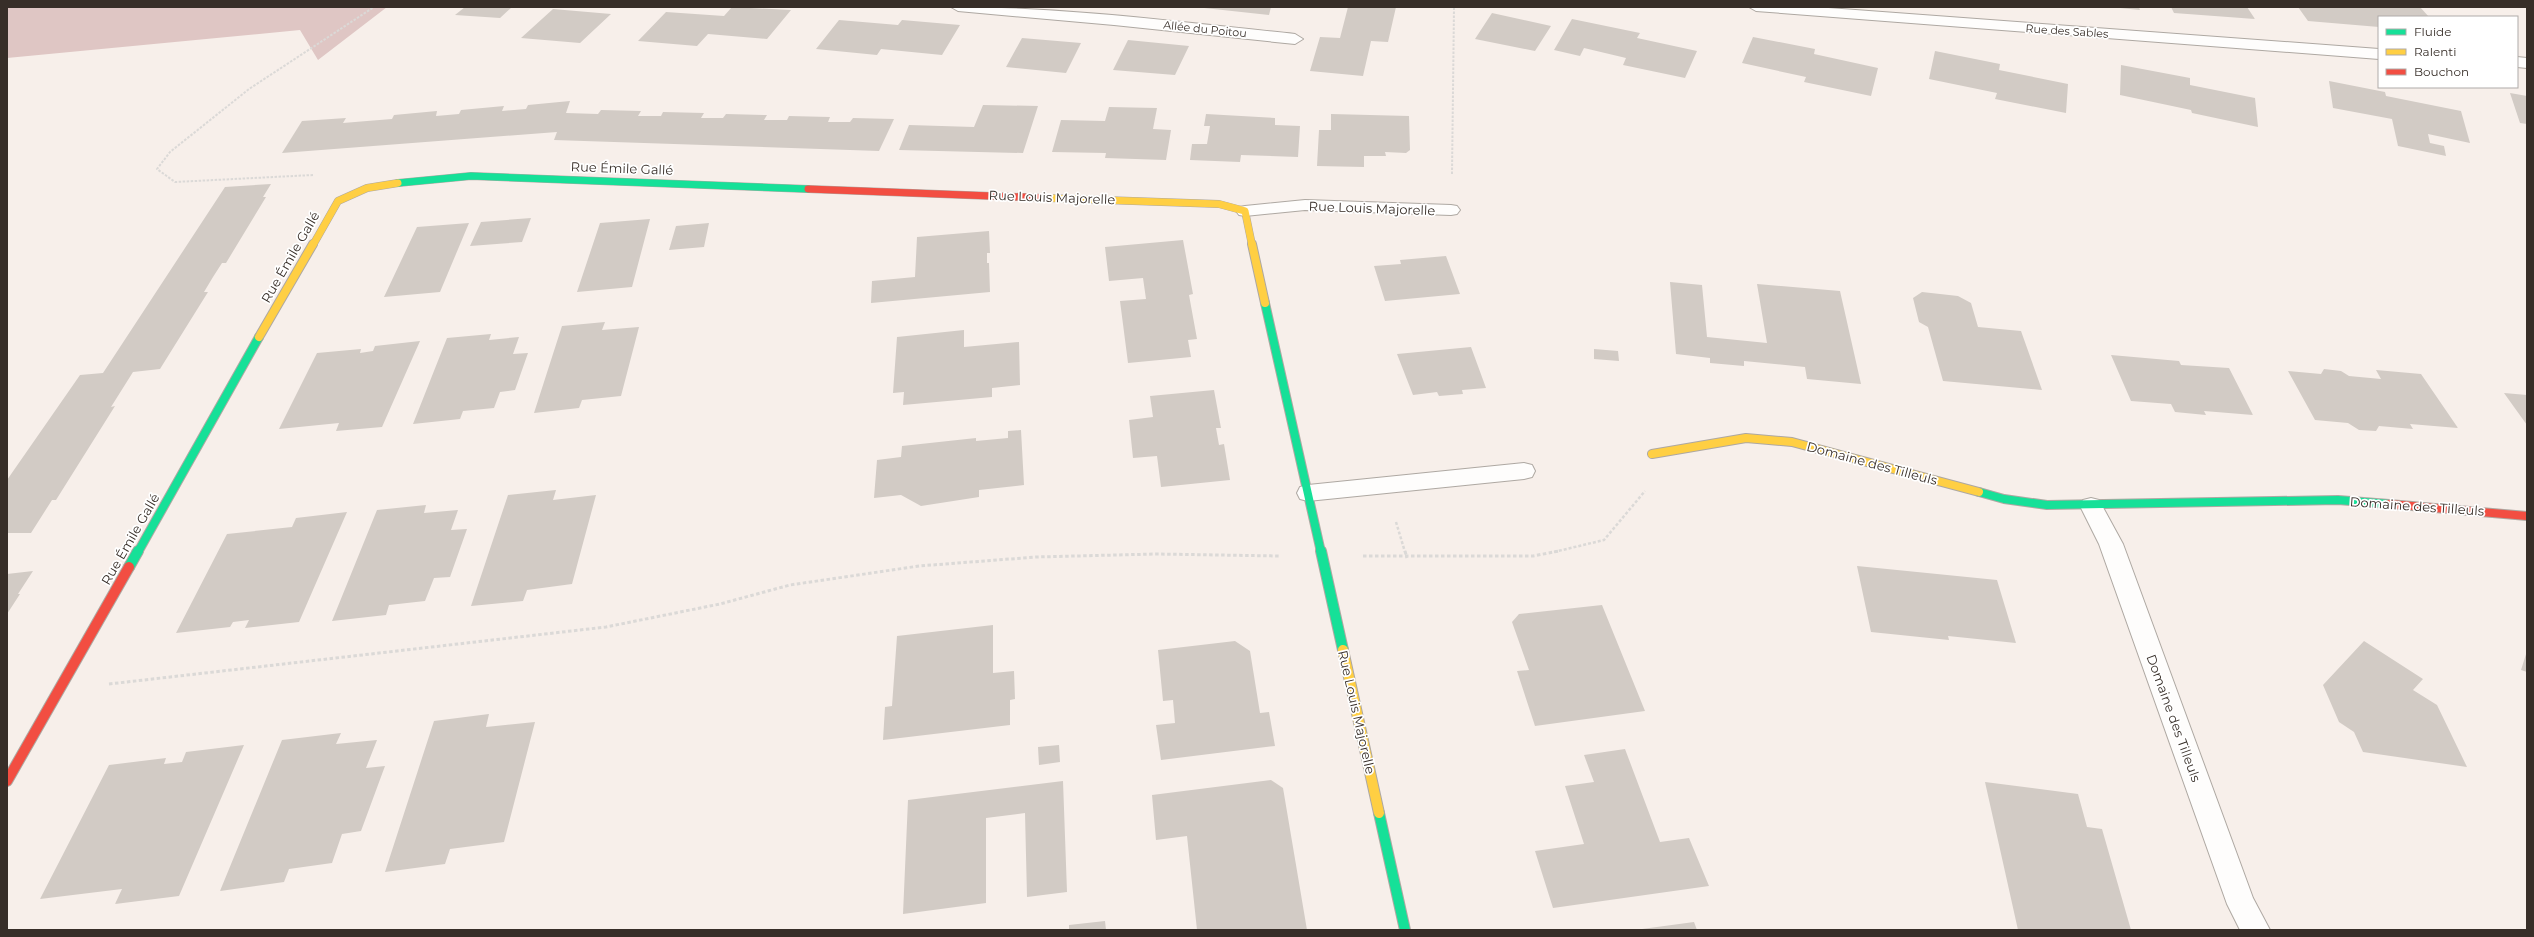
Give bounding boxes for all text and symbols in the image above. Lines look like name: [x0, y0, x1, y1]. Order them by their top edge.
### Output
legend: [2378, 16, 2518, 88]
street label: Allée du Poitou: [1163, 18, 1247, 40]
street label: Rue des Sables: [2025, 21, 2109, 41]
text: Fluide: [2414, 24, 2452, 39]
text: Ralenti: [2414, 44, 2456, 59]
text: Bouchon: [2414, 64, 2469, 79]
street label: Rue Émile Gallé: [570, 158, 674, 178]
street label: Rue Louis Majorelle: [988, 187, 1116, 207]
street label: Rue Louis Majorelle: [1308, 198, 1436, 218]
street label: Rue Émile Gallé: [257, 208, 323, 305]
street label: Domaine des Tilleuls: [1805, 438, 1939, 488]
street label: Rue Émile Gallé: [97, 490, 163, 587]
street label: Domaine des Tilleuls: [2349, 493, 2485, 519]
street label: Rue Louis Majorelle: [1335, 649, 1379, 776]
street label: Domaine des Tilleuls: [2143, 652, 2205, 784]

